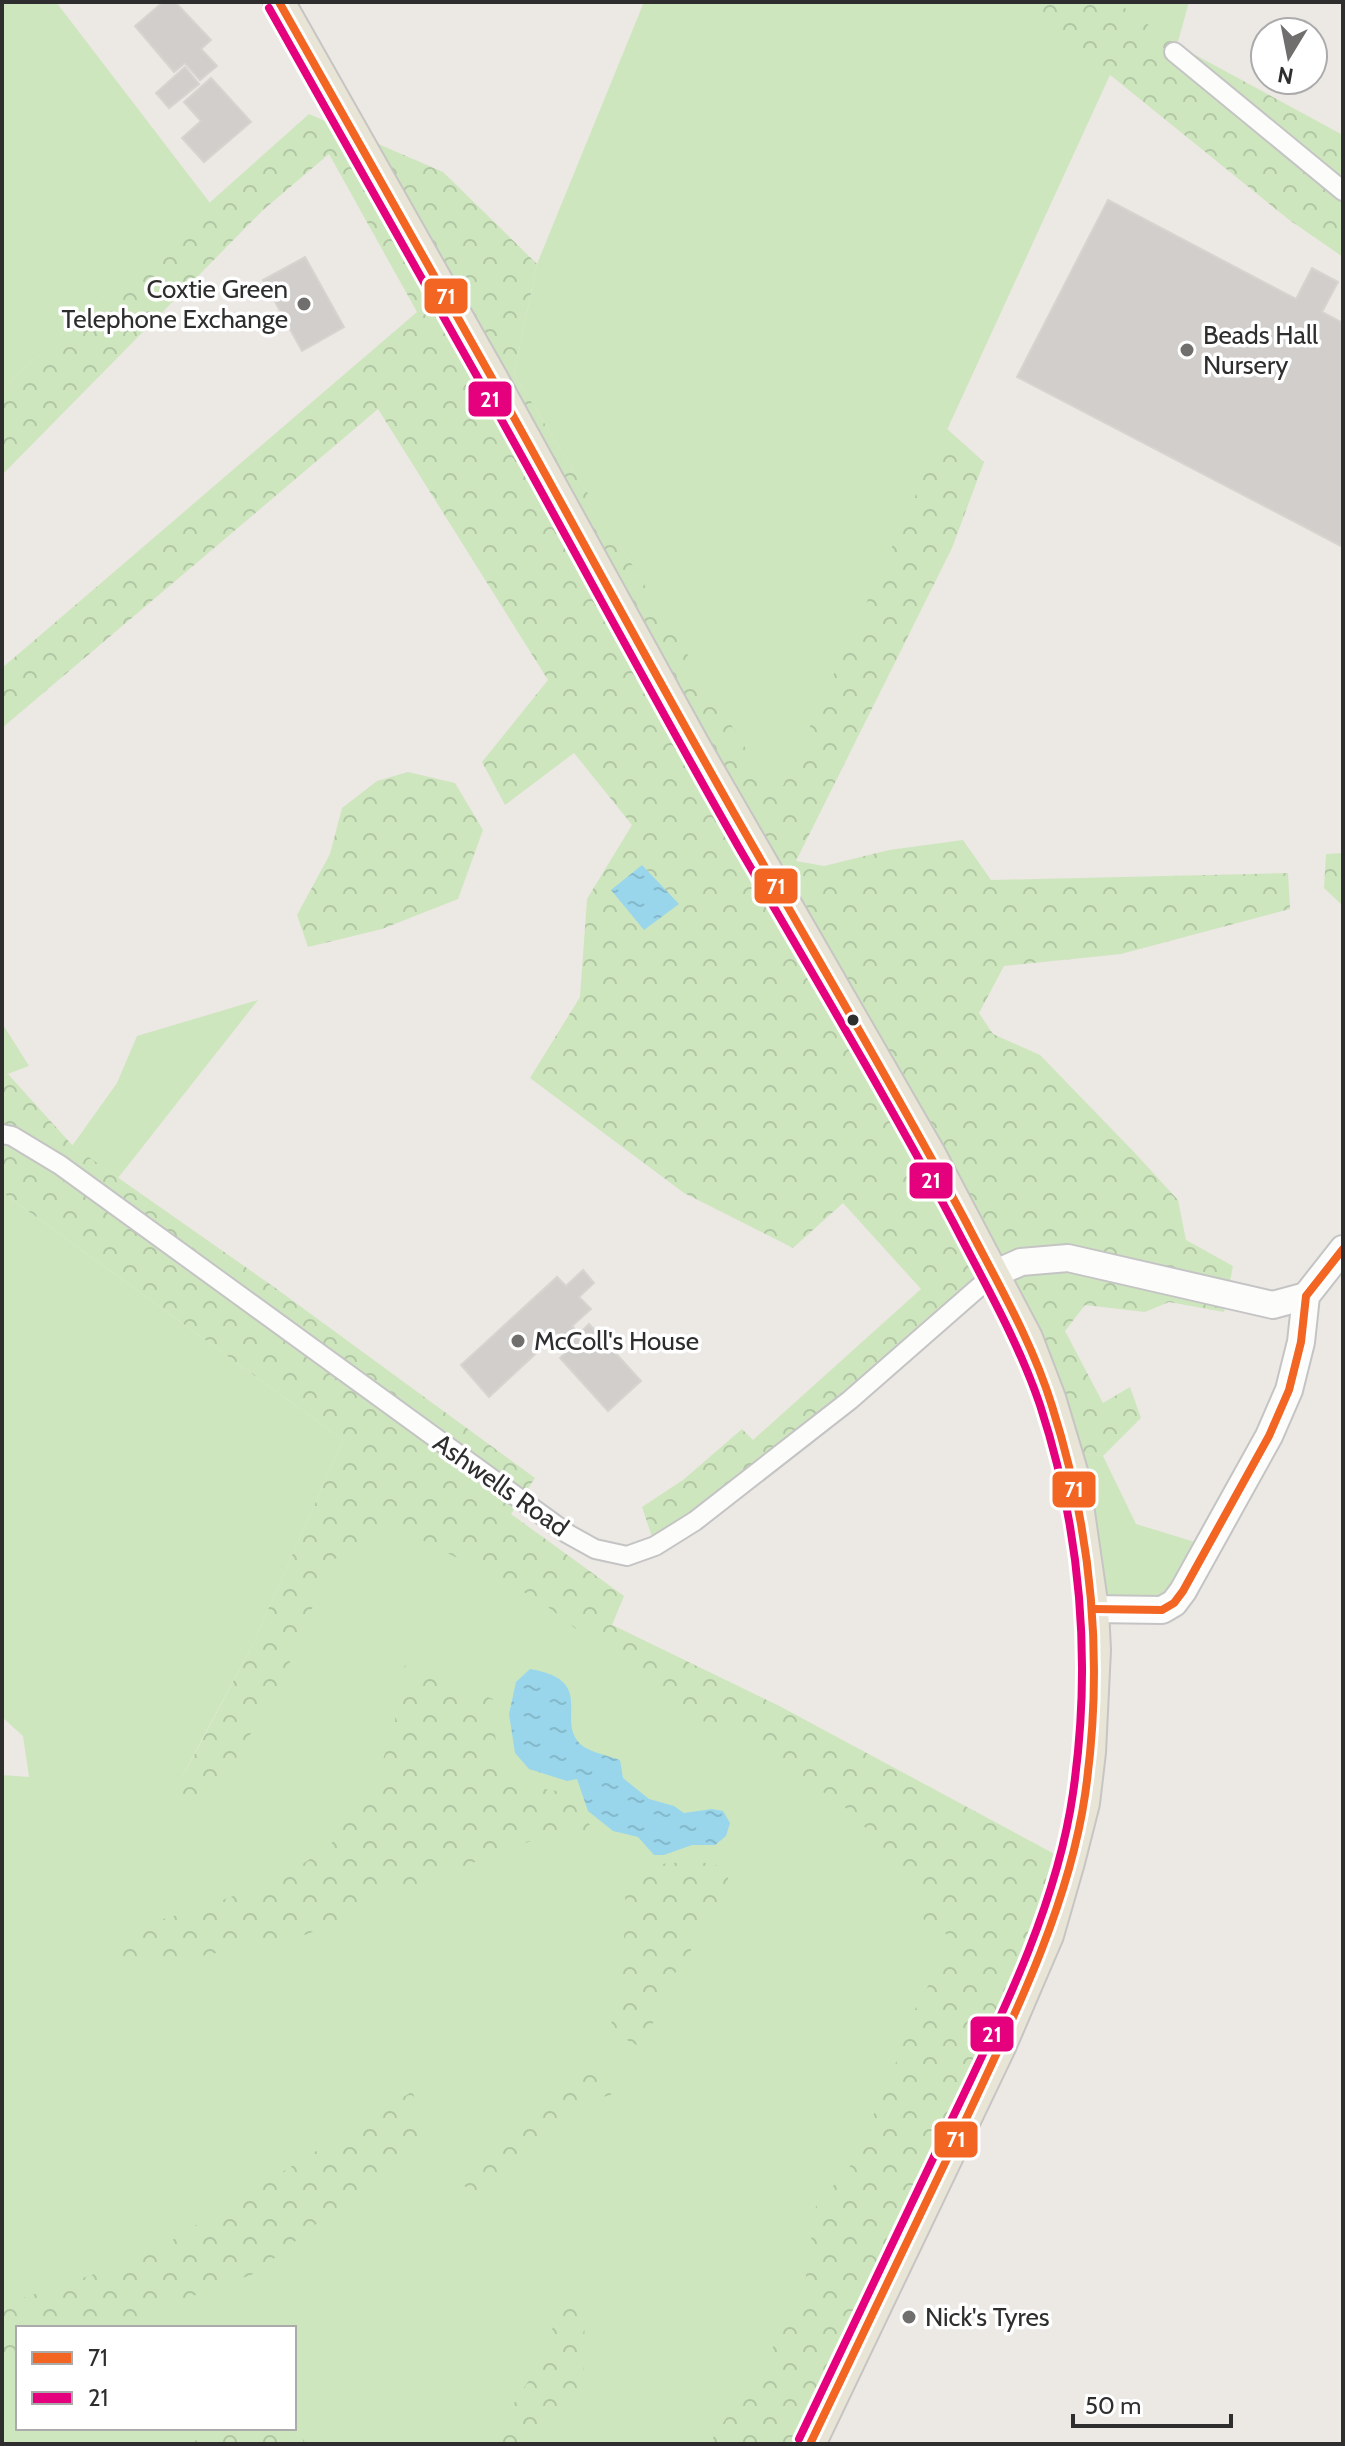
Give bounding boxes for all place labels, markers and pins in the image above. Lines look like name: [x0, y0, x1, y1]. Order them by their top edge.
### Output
place label: Coxtie Green Telephone Exchange: [62, 273, 288, 335]
marker: Coxtie Green Telephone Exchange: [295, 295, 313, 313]
place label: Beads Hall Nursery: [1203, 319, 1318, 381]
marker: Beads Hall Nursery: [1178, 341, 1196, 359]
unlabelled marker: [845, 1012, 861, 1028]
place label: McColl's House: [534, 1325, 699, 1357]
marker: McColl's House: [509, 1332, 527, 1350]
place label: Nick's Tyres: [925, 2301, 1050, 2333]
marker: Nick's Tyres: [900, 2308, 918, 2326]

